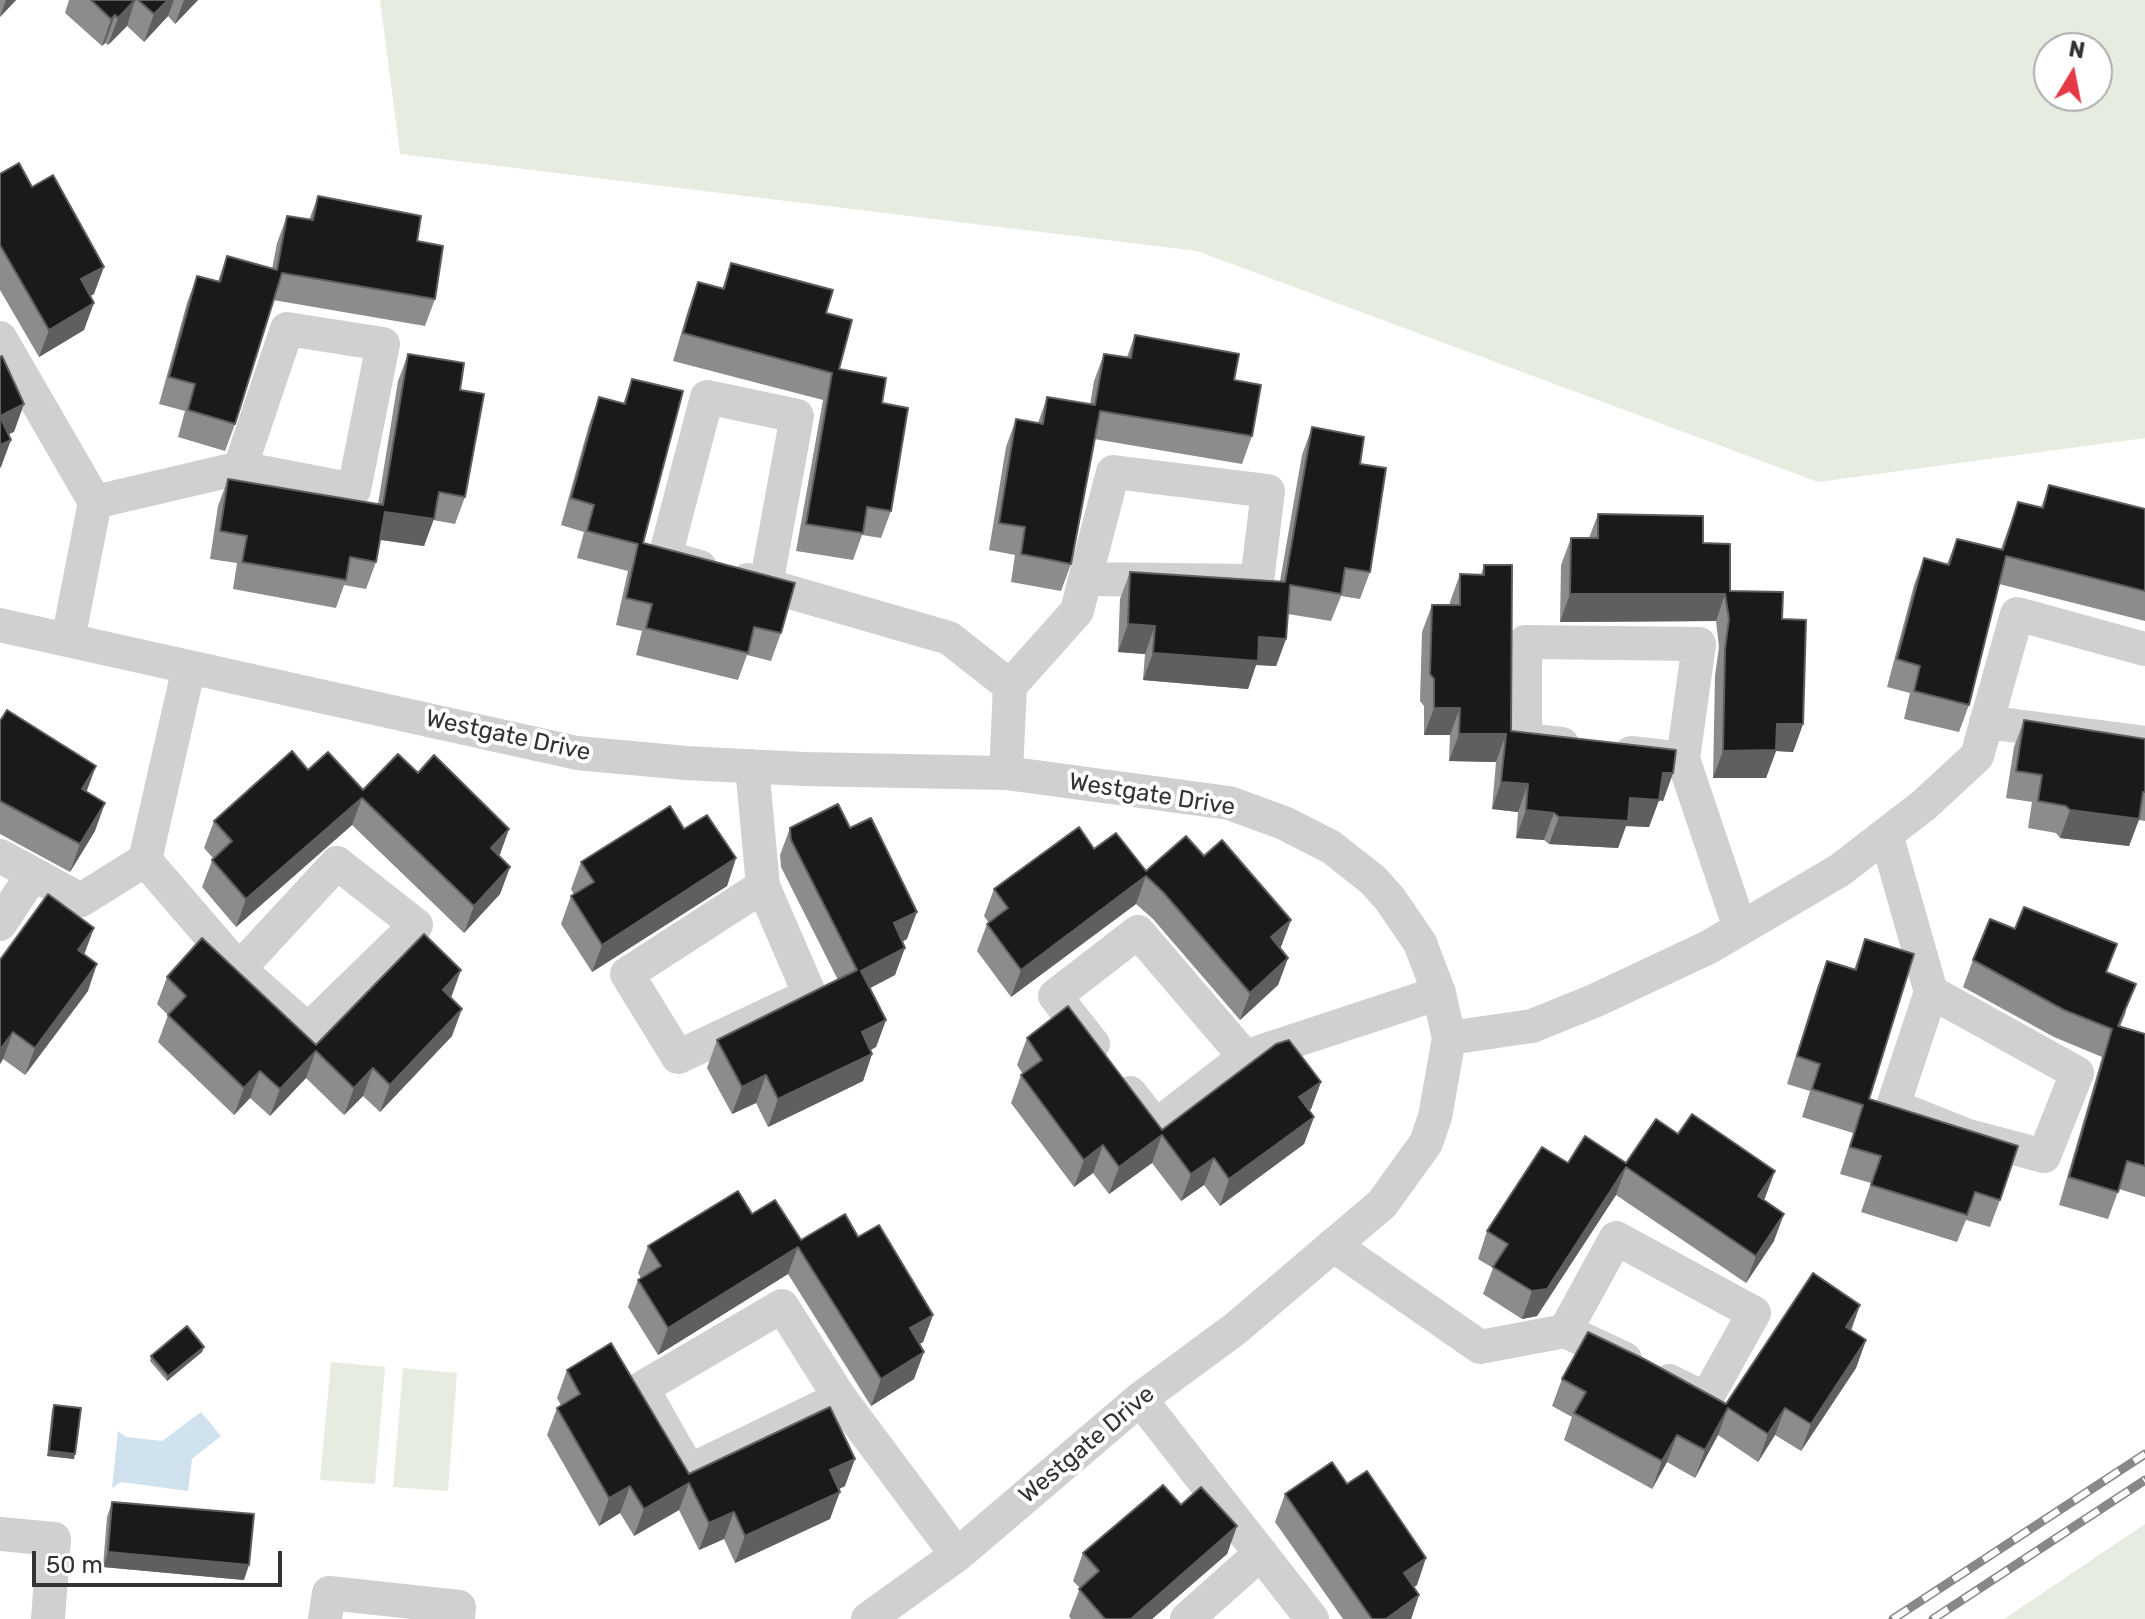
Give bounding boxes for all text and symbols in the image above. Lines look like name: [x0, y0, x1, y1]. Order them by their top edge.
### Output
north arrow: [2033, 32, 2113, 112]
text: N: [2067, 35, 2087, 65]
street label: Westgate Drive: [423, 704, 593, 768]
street label: Westgate Drive: [1067, 768, 1237, 822]
street label: Westgate Drive: [1014, 1380, 1160, 1510]
scale bar: [36, 1535, 286, 1585]
text: 50 m: [46, 1551, 103, 1579]

